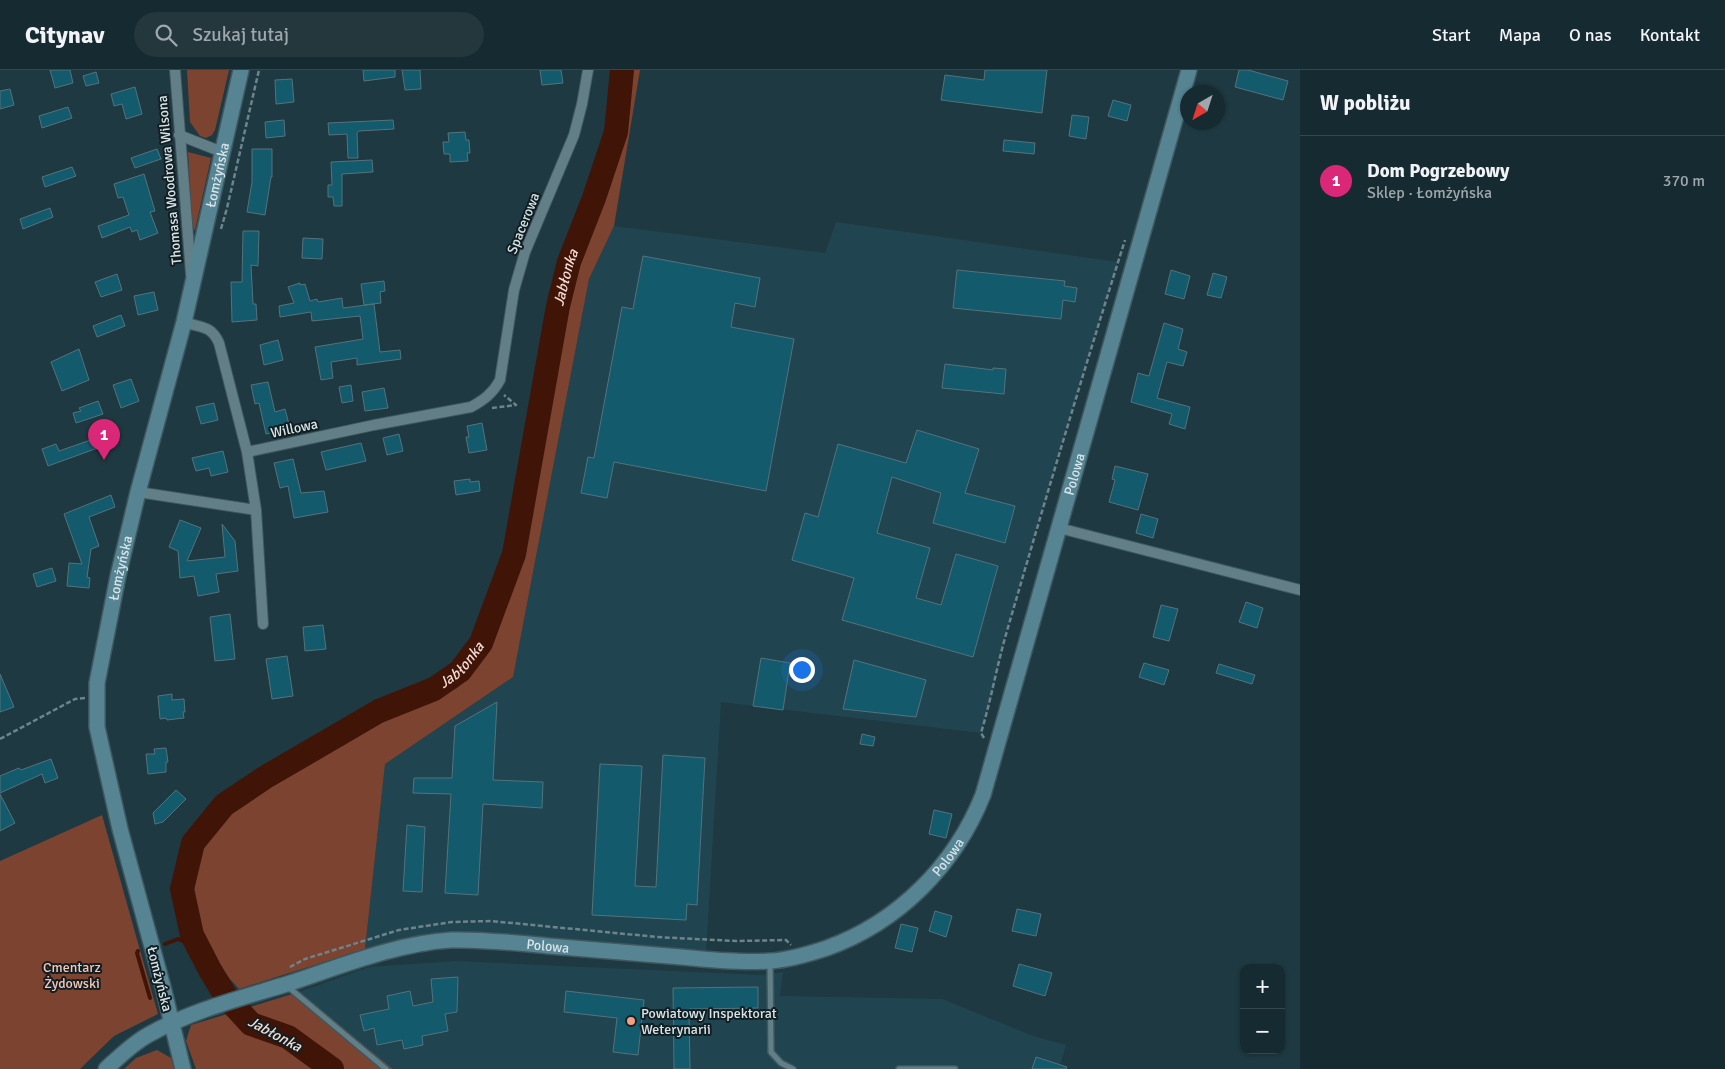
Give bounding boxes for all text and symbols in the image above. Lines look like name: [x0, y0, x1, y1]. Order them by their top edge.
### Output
search box: [134, 12, 484, 57]
text: Citynav: [25, 20, 104, 50]
icon: search: [152, 21, 180, 49]
text: Szukaj tutaj: [192, 23, 289, 47]
text: Start: [1432, 24, 1471, 46]
text: Mapa: [1499, 24, 1541, 46]
text: O nas: [1569, 24, 1612, 46]
text: Kontakt: [1640, 24, 1700, 46]
north arrow: [1180, 85, 1225, 130]
text: W pobliżu: [1320, 90, 1411, 116]
street label: Thomasa Woodrowa Wilsona: [154, 95, 185, 265]
street label: Łomżyńska: [202, 141, 233, 209]
text: Dom Pogrzebowy: [1367, 159, 1509, 183]
text: 1: [1332, 171, 1340, 191]
text: 370 m: [1663, 171, 1705, 191]
text: Sklep · Łomżyńska: [1367, 183, 1492, 203]
street label: Spacerowa: [503, 190, 543, 256]
water label: Jabłonka: [549, 246, 582, 308]
street label: Willowa: [269, 415, 319, 442]
pin: 1: [88, 419, 120, 460]
street label: Polowa: [1061, 451, 1089, 497]
street label: Łomżyńska: [105, 534, 136, 602]
water label: Jabłonka: [435, 638, 488, 692]
your location: [789, 657, 815, 683]
street label: Polowa: [929, 835, 968, 880]
street label: Polowa: [526, 936, 570, 957]
street label: Łomżyńska: [143, 945, 176, 1013]
park label: Cmentarz Żydowski: [43, 959, 101, 992]
map controls: [1240, 964, 1285, 1054]
button: +: [1240, 964, 1285, 1009]
place label: Powiatowy Inspektorat Weterynarii: [641, 1005, 777, 1038]
button: −: [1240, 1009, 1285, 1054]
water label: Jabłonka: [245, 1012, 305, 1056]
marker: Powiatowy Inspektorat Weterynarii: [625, 1015, 637, 1027]

